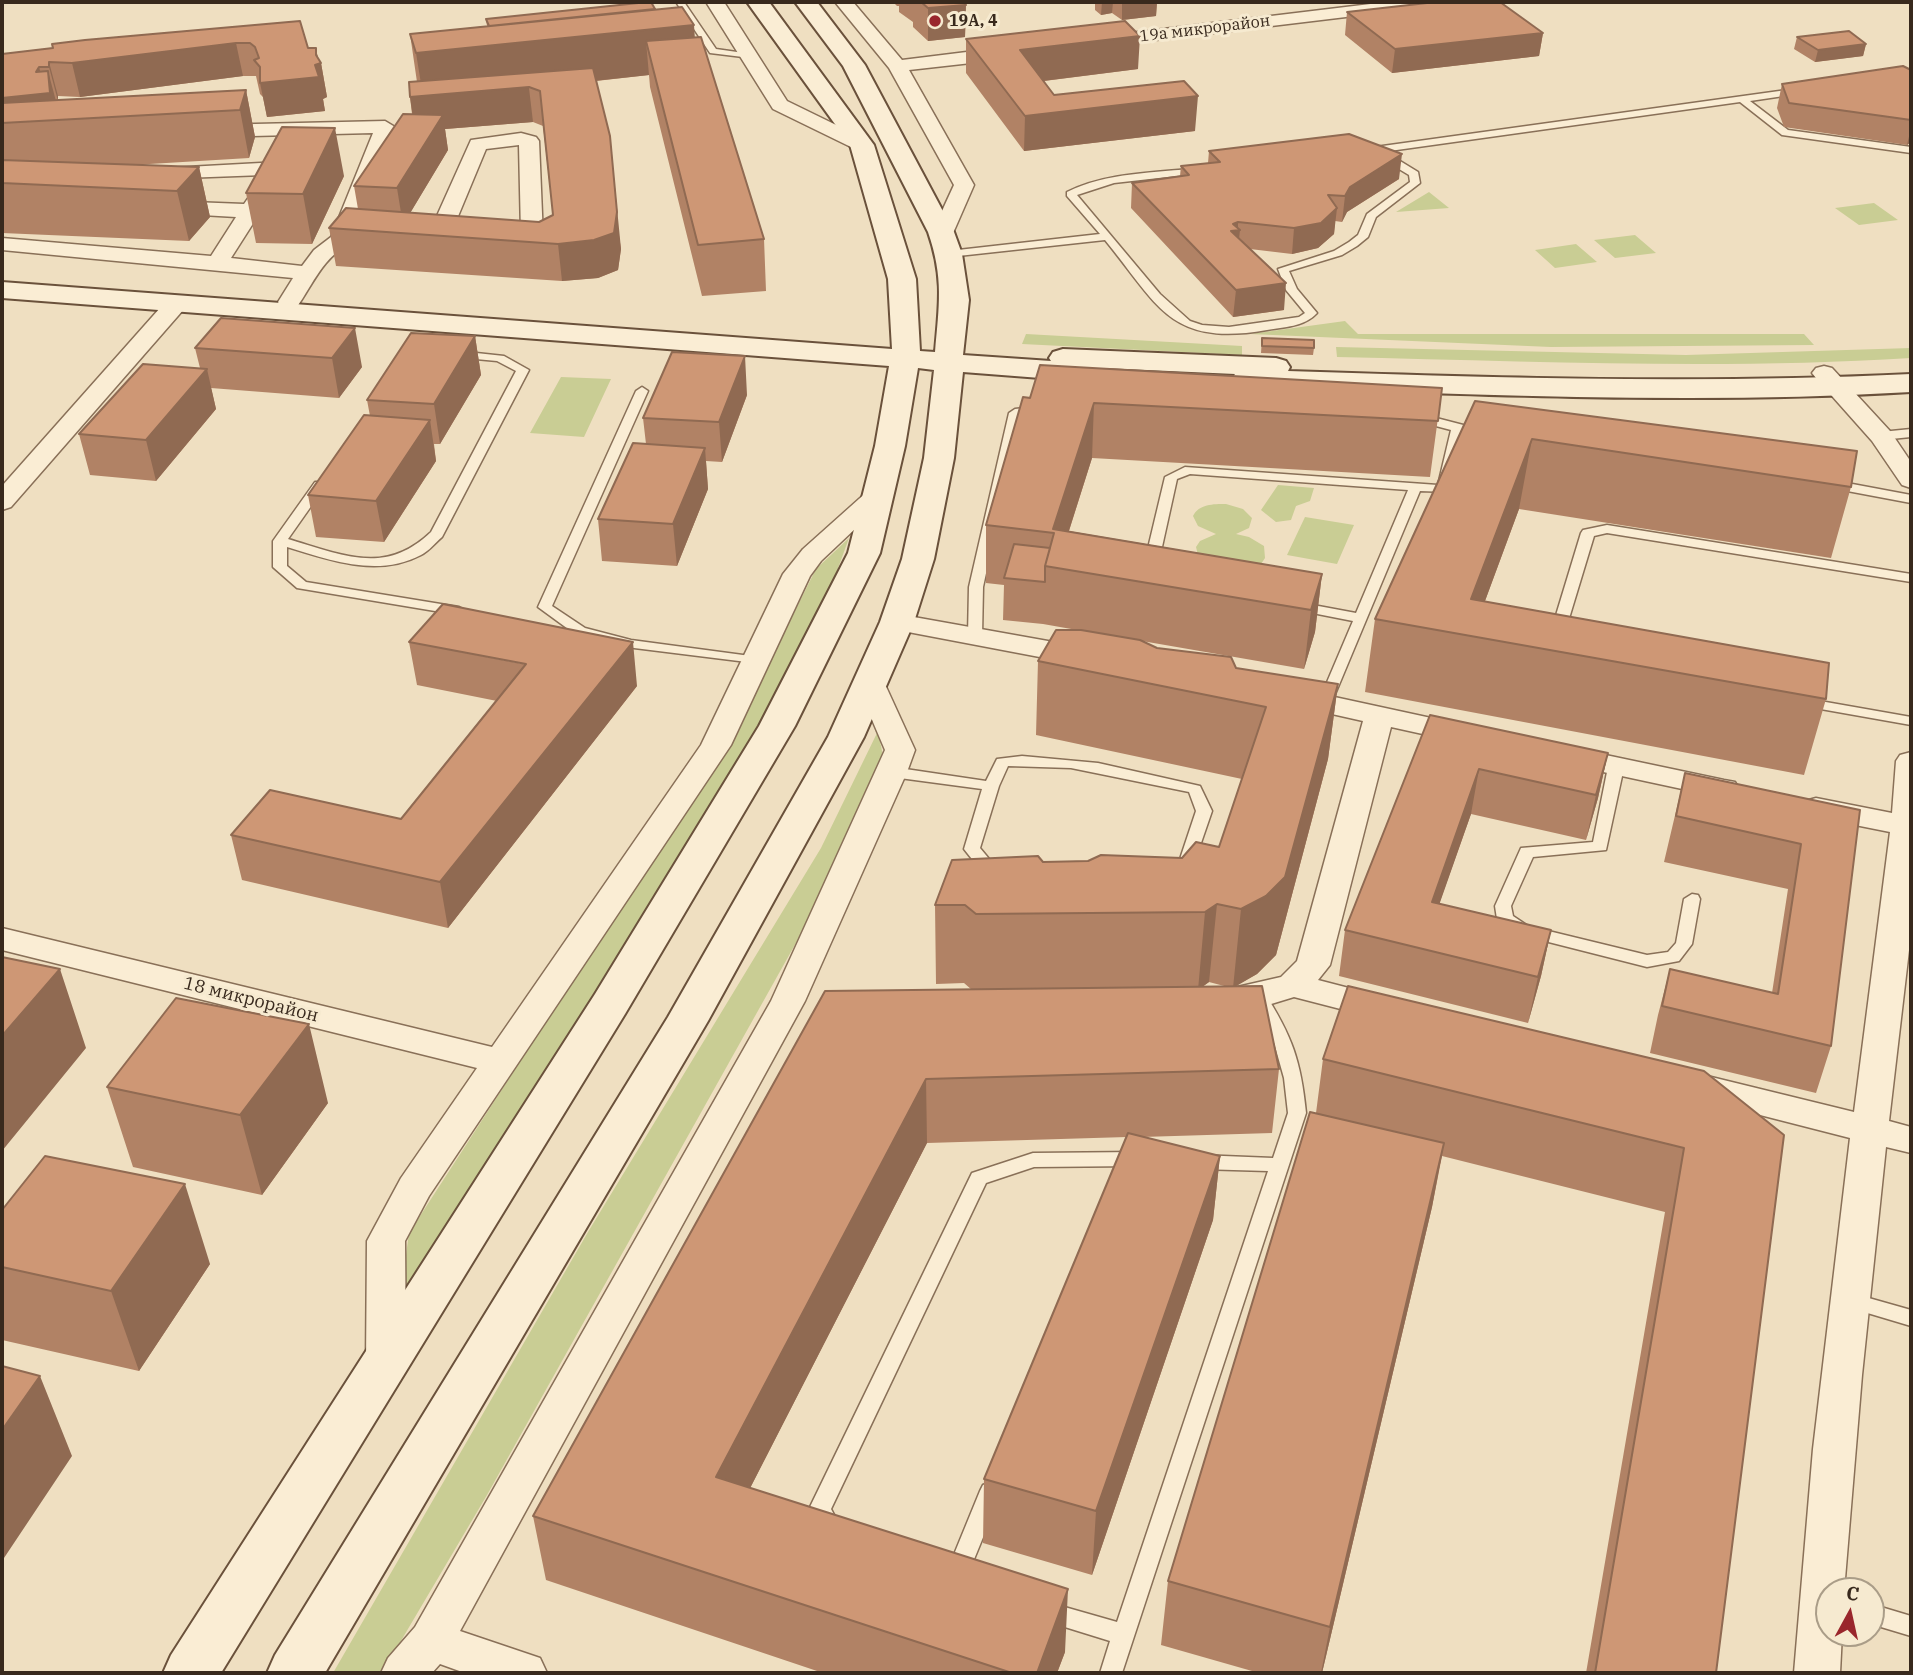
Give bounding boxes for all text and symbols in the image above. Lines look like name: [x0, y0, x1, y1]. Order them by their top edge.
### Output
place label: 19А, 4: [949, 11, 998, 31]
street label: 19а микрорайон: [1139, 11, 1271, 47]
marker: 19А, 4: [927, 13, 943, 29]
street label: 18 микрорайон: [181, 973, 321, 1027]
north arrow: [1815, 1577, 1885, 1647]
text: С: [1845, 1580, 1861, 1606]

